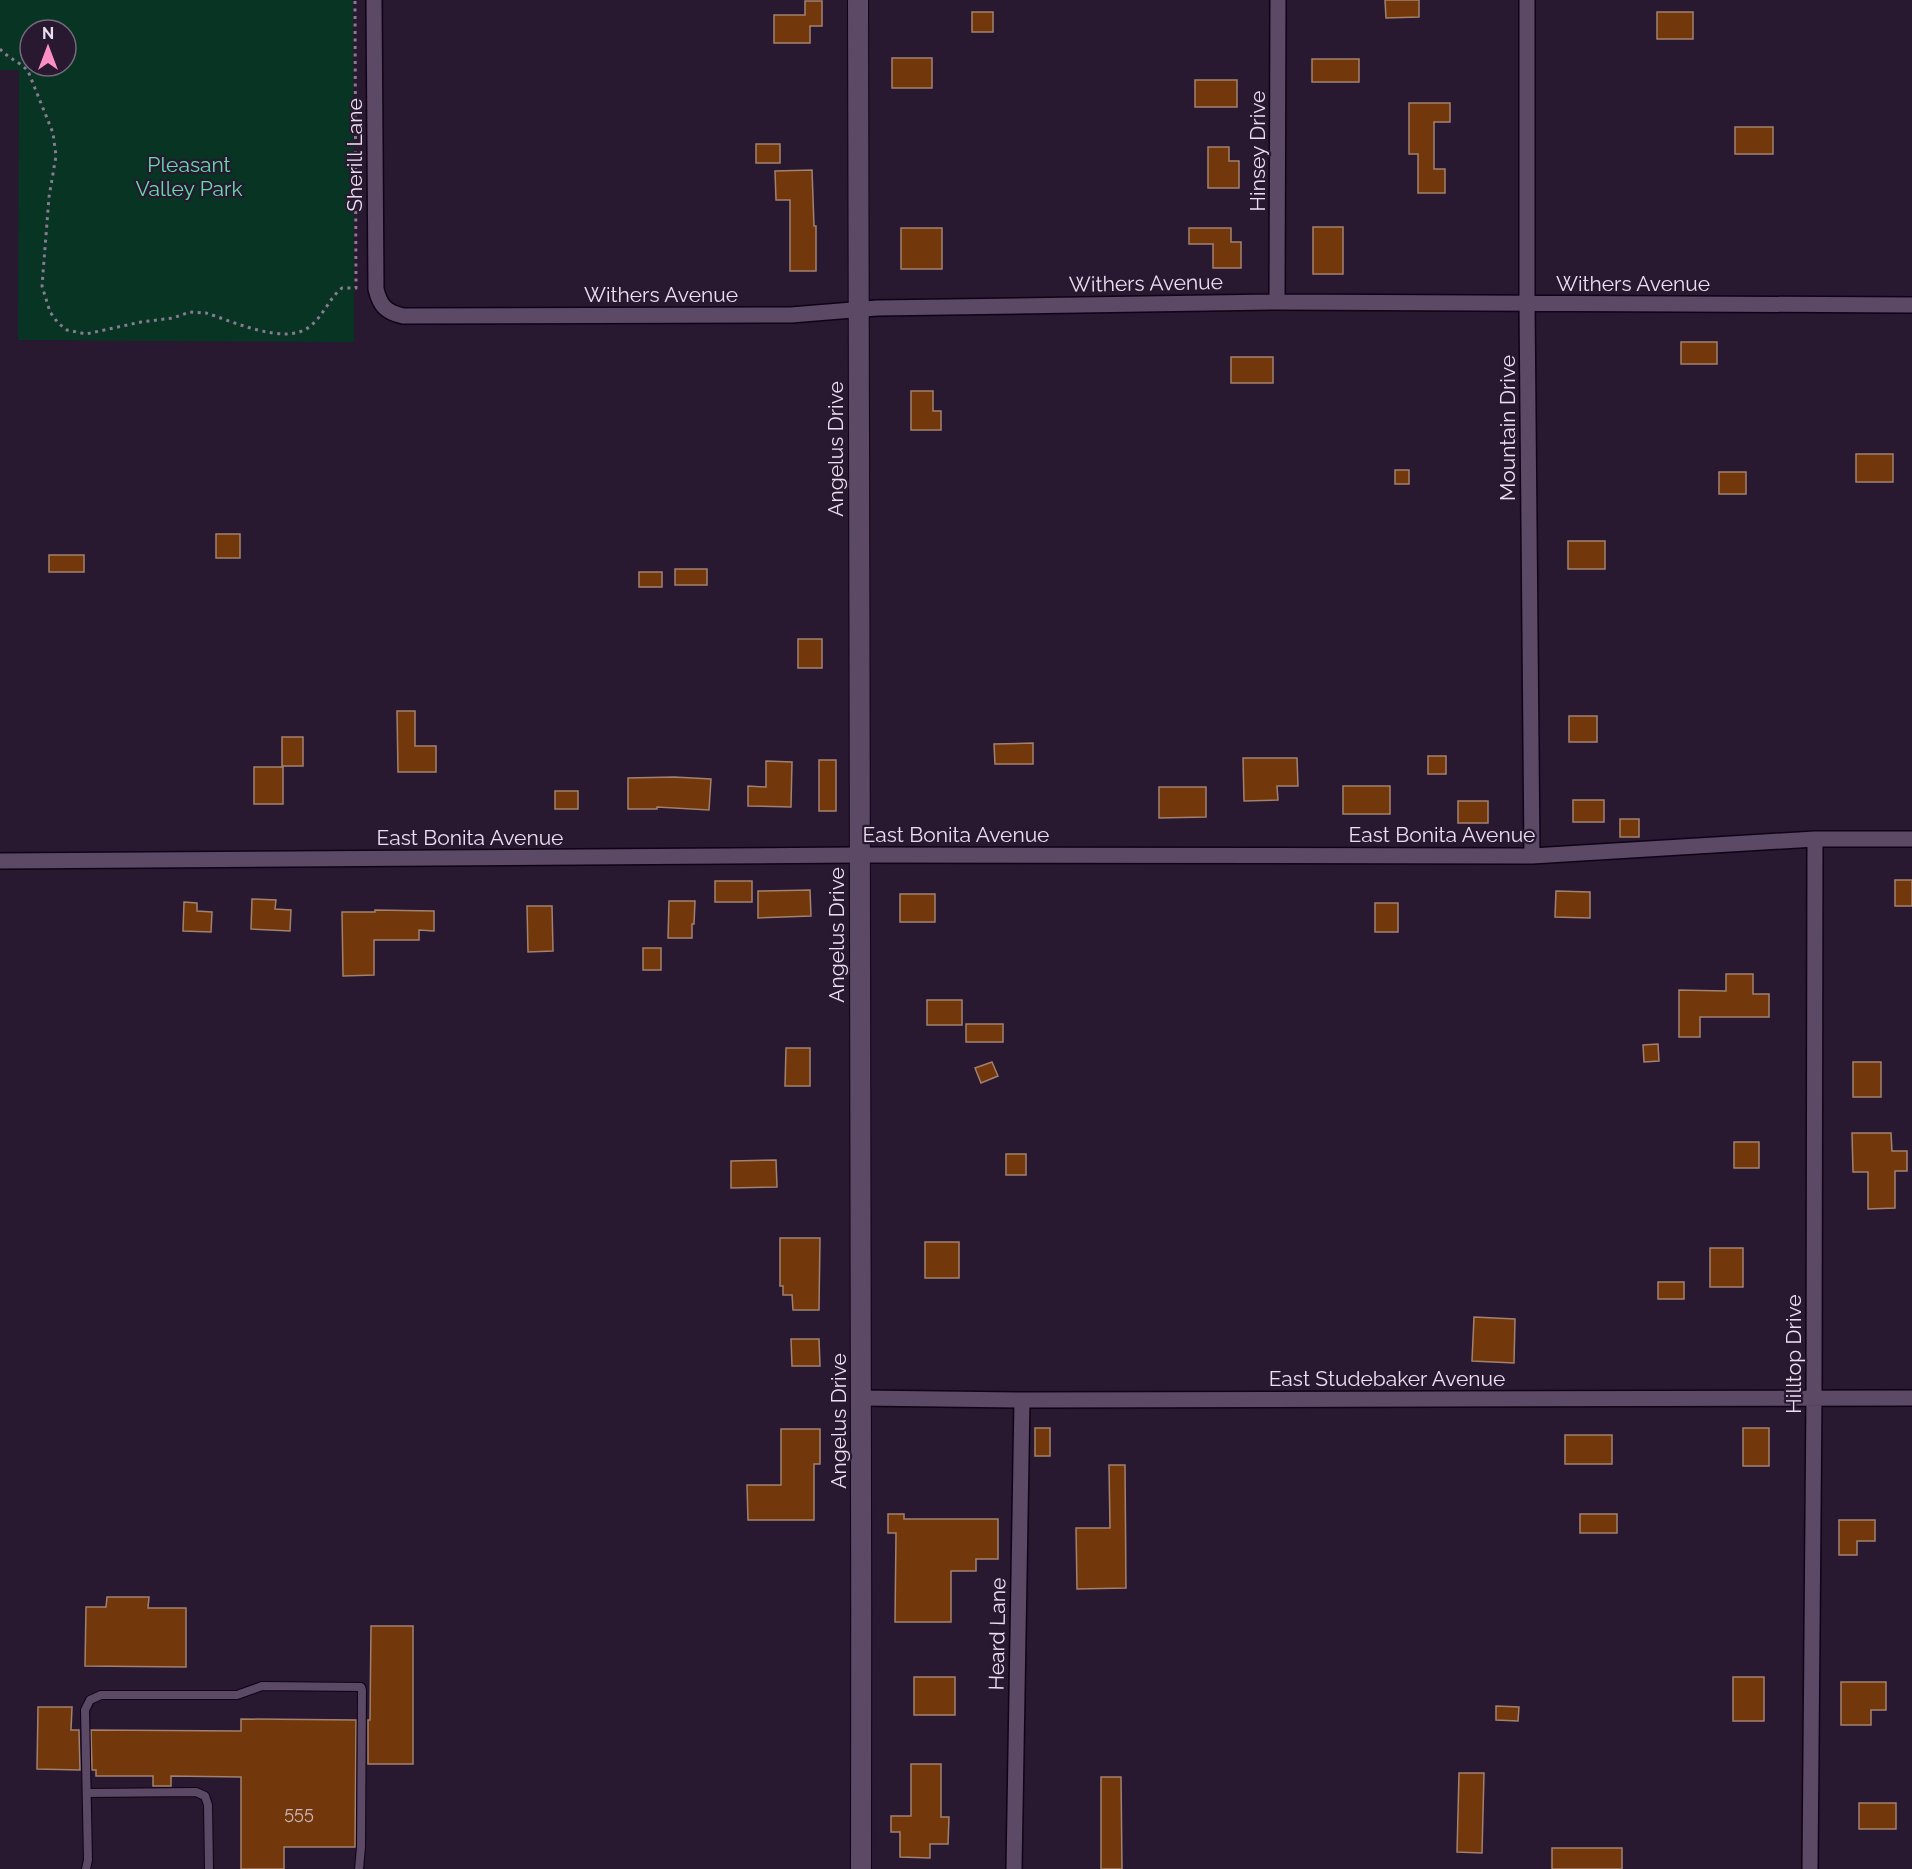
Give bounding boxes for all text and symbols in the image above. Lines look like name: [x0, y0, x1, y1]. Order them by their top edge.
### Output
north arrow: [18, 18, 78, 78]
text: N: [42, 24, 54, 43]
street label: Hinsey Drive: [1245, 91, 1270, 211]
street label: Sherill Lane: [342, 98, 367, 212]
park label: Pleasant Valley Park: [135, 152, 243, 201]
street label: Withers Avenue: [1069, 269, 1223, 297]
street label: Withers Avenue: [1556, 271, 1710, 296]
street label: Withers Avenue: [584, 282, 738, 307]
street label: Mountain Drive: [1495, 355, 1520, 501]
street label: Angelus Drive: [823, 381, 848, 517]
street label: East Bonita Avenue: [863, 822, 1049, 847]
street label: East Bonita Avenue: [1349, 822, 1535, 847]
street label: East Bonita Avenue: [377, 825, 563, 850]
street label: Angelus Drive: [824, 867, 849, 1003]
street label: Hilltop Drive: [1781, 1294, 1806, 1414]
street label: Angelus Drive: [826, 1353, 851, 1489]
street label: East Studebaker Avenue: [1269, 1366, 1505, 1391]
street label: Heard Lane: [984, 1577, 1010, 1691]
house number: 555: [284, 1802, 314, 1823]

